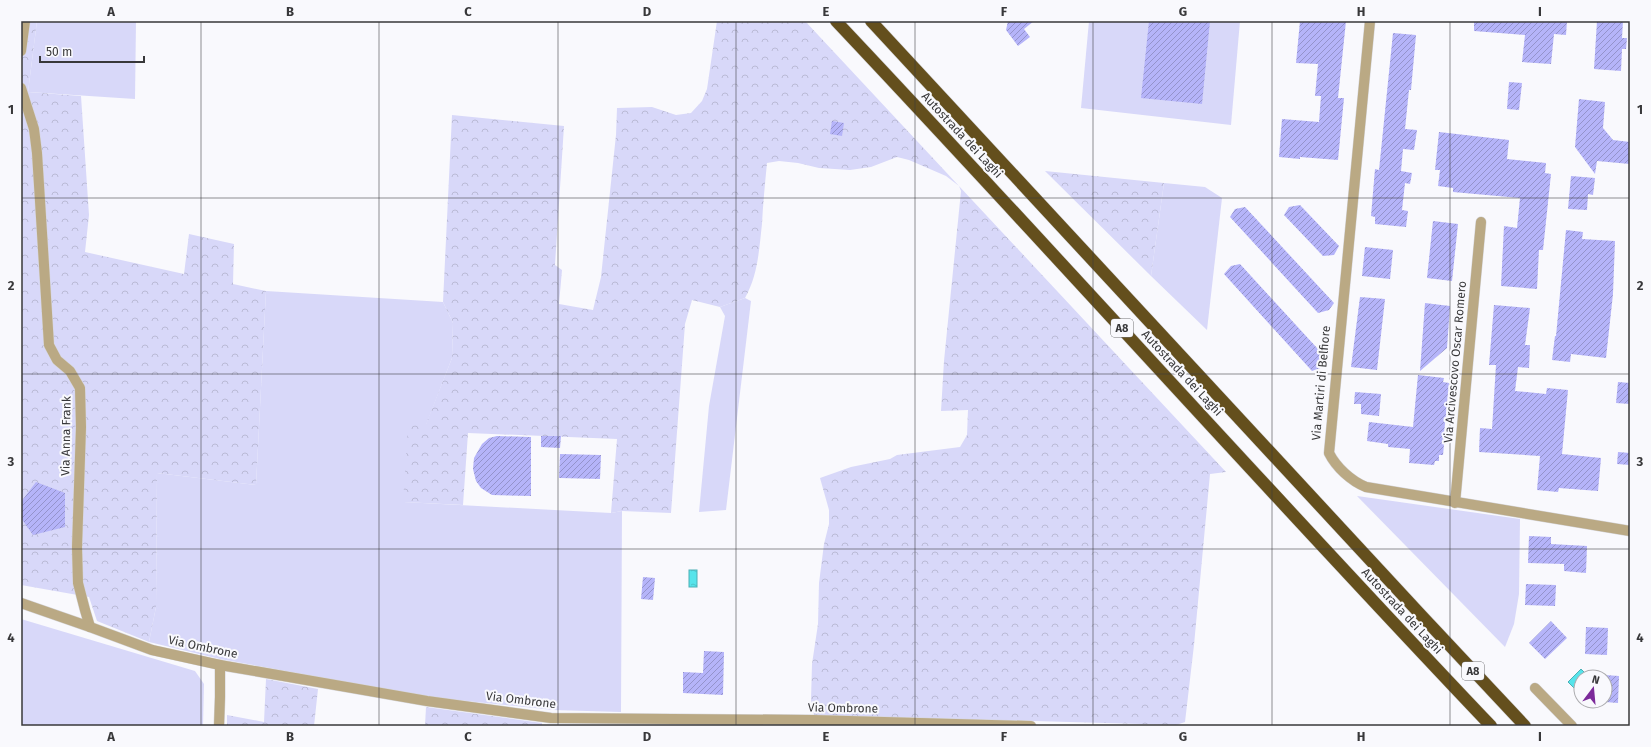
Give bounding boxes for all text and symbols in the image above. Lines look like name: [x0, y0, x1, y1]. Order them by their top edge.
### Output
text: A: [106, 4, 115, 19]
text: B: [286, 4, 294, 19]
text: C: [464, 4, 472, 19]
text: D: [643, 4, 652, 19]
text: E: [823, 4, 830, 19]
text: F: [1001, 4, 1008, 19]
text: G: [1179, 4, 1187, 19]
text: H: [1357, 4, 1365, 19]
text: I: [1538, 4, 1542, 19]
scale bar: [40, 38, 144, 64]
text: 50 m: [46, 45, 72, 59]
street label: Autostrada dei Laghi: [919, 89, 1005, 181]
text: 1: [8, 102, 14, 117]
text: 1: [1637, 102, 1643, 117]
text: 2: [8, 278, 15, 293]
text: 2: [1637, 278, 1644, 293]
street label: Via Arcivescovo Oscar Romero: [1441, 280, 1469, 444]
road number: A8: [1111, 319, 1133, 337]
street label: Via Martiri di Belfiore: [1309, 325, 1333, 441]
street label: Autostrada dei Laghi: [1139, 327, 1225, 419]
street label: Via Anna Frank: [58, 395, 74, 476]
text: 3: [7, 454, 15, 469]
text: 3: [1636, 454, 1644, 469]
street label: Autostrada dei Laghi: [1359, 565, 1445, 657]
text: 4: [7, 630, 15, 645]
text: 4: [1636, 630, 1644, 645]
street label: Via Ombrone: [167, 633, 239, 661]
road number: A8: [1462, 662, 1484, 680]
north arrow: [1573, 669, 1613, 709]
text: N: [1590, 673, 1601, 687]
street label: Via Ombrone: [485, 689, 557, 711]
street label: Via Ombrone: [808, 700, 878, 716]
text: A: [106, 729, 115, 744]
text: B: [286, 729, 294, 744]
text: C: [464, 729, 472, 744]
text: D: [643, 729, 652, 744]
text: E: [823, 729, 830, 744]
text: F: [1001, 729, 1008, 744]
text: G: [1179, 729, 1187, 744]
text: H: [1357, 729, 1365, 744]
text: I: [1538, 729, 1542, 744]

